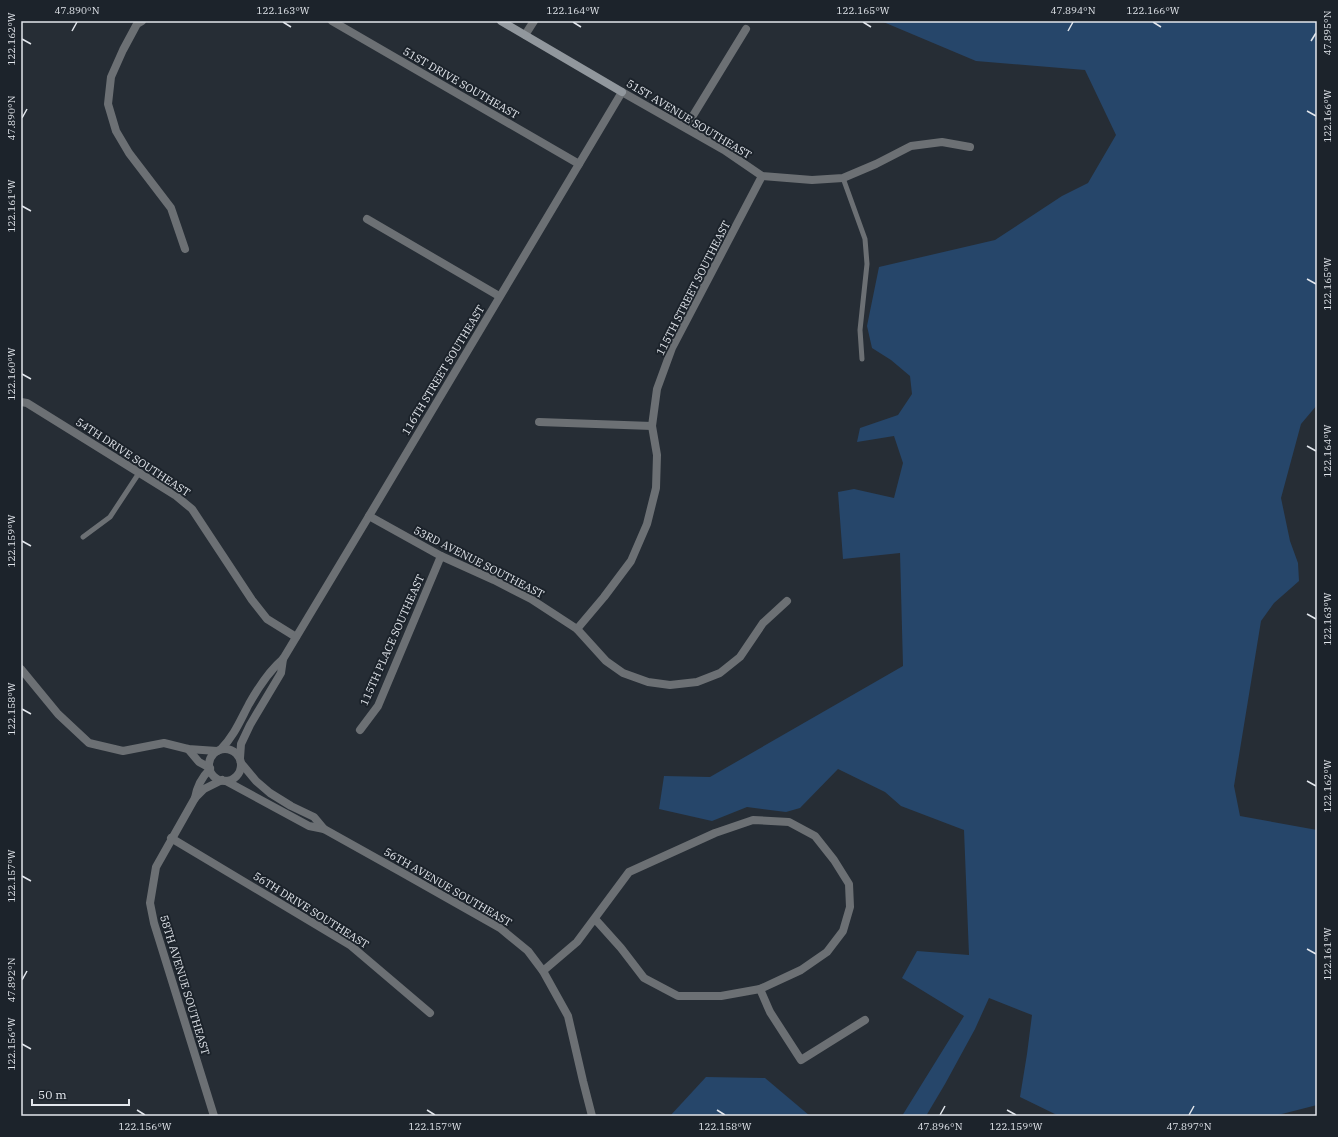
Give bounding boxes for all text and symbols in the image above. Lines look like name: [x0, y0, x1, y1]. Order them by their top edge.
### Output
text: 47.890°N: [54, 4, 100, 17]
text: 122.163°W: [256, 4, 310, 17]
text: 122.164°W: [546, 4, 600, 17]
text: 122.165°W: [836, 4, 890, 17]
text: 47.894°N: [1050, 4, 1096, 17]
text: 122.166°W: [1126, 4, 1180, 17]
text: 47.895°N: [1321, 10, 1334, 56]
text: 122.162°W: [5, 12, 18, 66]
street label: 51ST DRIVE SOUTHEAST: [401, 44, 521, 122]
street label: 51ST AVENUE SOUTHEAST: [624, 76, 754, 162]
text: 122.166°W: [1321, 89, 1334, 143]
text: 47.890°N: [5, 95, 18, 141]
text: 122.161°W: [5, 179, 18, 233]
street label: 115TH STREET SOUTHEAST: [653, 218, 733, 358]
text: 122.165°W: [1321, 257, 1334, 311]
street label: 116TH STREET SOUTHEAST: [399, 302, 487, 438]
text: 122.160°W: [5, 347, 18, 401]
street label: 54TH DRIVE SOUTHEAST: [73, 415, 193, 499]
text: 122.164°W: [1321, 424, 1334, 478]
text: 122.159°W: [5, 514, 18, 568]
street label: 53RD AVENUE SOUTHEAST: [411, 523, 547, 601]
street label: 115TH PLACE SOUTHEAST: [357, 572, 427, 708]
text: 122.163°W: [1321, 592, 1334, 646]
text: 122.158°W: [5, 682, 18, 736]
text: 122.162°W: [1321, 759, 1334, 813]
street label: 56TH AVENUE SOUTHEAST: [381, 845, 515, 929]
text: 122.157°W: [5, 849, 18, 903]
street label: 56TH DRIVE SOUTHEAST: [251, 869, 371, 951]
street label: 58TH AVENUE SOUTHEAST: [157, 913, 213, 1057]
text: 122.161°W: [1321, 927, 1334, 981]
text: 47.892°N: [5, 957, 18, 1003]
text: 122.156°W: [5, 1017, 18, 1071]
scale bar: [32, 1081, 129, 1107]
text: 50 m: [38, 1087, 67, 1102]
text: 122.156°W: [118, 1120, 172, 1133]
text: 122.157°W: [408, 1120, 462, 1133]
text: 122.158°W: [698, 1120, 752, 1133]
text: 47.896°N: [917, 1120, 963, 1133]
text: 122.159°W: [989, 1120, 1043, 1133]
text: 47.897°N: [1166, 1120, 1212, 1133]

